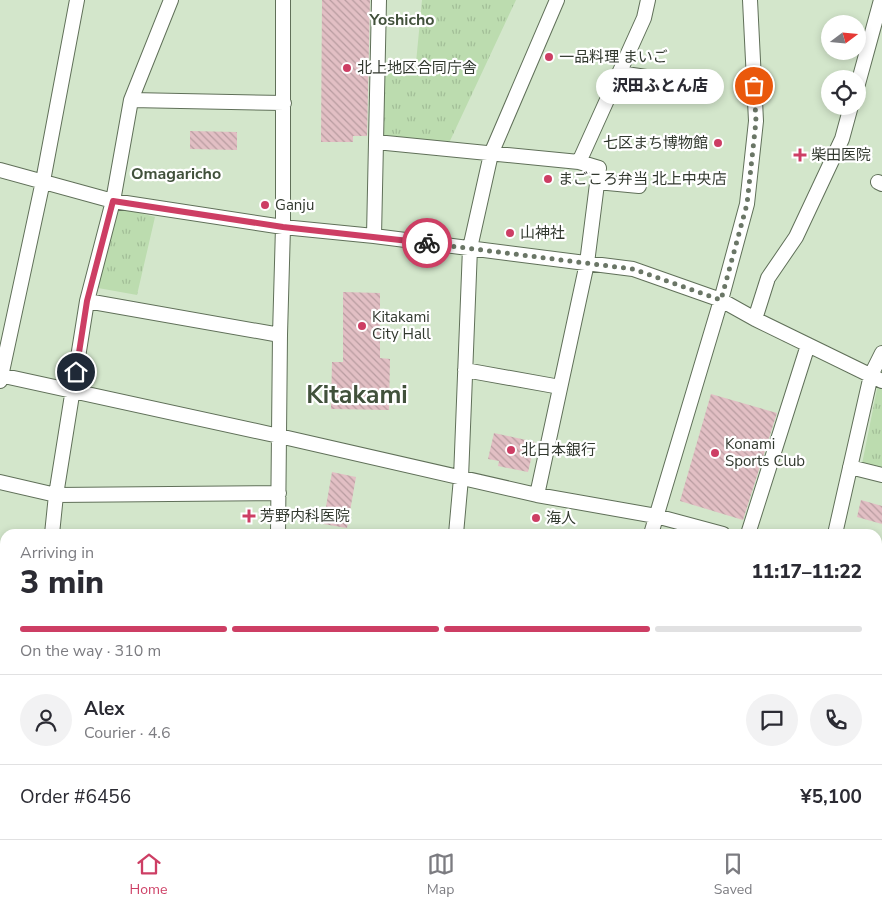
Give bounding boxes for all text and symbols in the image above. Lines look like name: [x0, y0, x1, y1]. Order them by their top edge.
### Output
district label: Yoshicho: [368, 9, 435, 31]
north arrow: [821, 15, 866, 60]
map controls: [821, 15, 866, 115]
place label: 一品料理 まいご: [559, 47, 668, 67]
marker: 一品料理 まいご: [543, 51, 555, 63]
place label: 北上地区合同庁舎: [357, 58, 477, 78]
marker: 北上地区合同庁舎: [341, 62, 353, 74]
pin: [733, 65, 775, 107]
callout: 沢田ふとん店: [596, 68, 724, 104]
button: locate: [821, 70, 866, 115]
icon: bag: [740, 72, 768, 100]
text: 沢田ふとん店: [612, 75, 708, 97]
place label: 七区まち博物館: [603, 133, 708, 153]
marker: 七区まち博物館: [712, 137, 724, 149]
place label: 柴田医院: [811, 145, 871, 165]
marker: 柴田医院: [793, 148, 807, 162]
district label: Omagaricho: [131, 163, 221, 185]
place label: まごころ弁当 北上中央店: [558, 169, 727, 189]
marker: まごころ弁当 北上中央店: [542, 173, 554, 185]
place label: Ganju: [275, 195, 314, 215]
marker: Ganju: [259, 199, 271, 211]
courier: [402, 218, 452, 268]
place label: 山神社: [520, 223, 565, 243]
marker: 山神社: [504, 227, 516, 239]
icon: bike: [413, 229, 441, 257]
place label: Kitakami City Hall: [372, 307, 431, 344]
marker: Kitakami City Hall: [356, 320, 368, 332]
pin: [55, 351, 97, 393]
icon: home: [62, 358, 90, 386]
district label: Kitakami: [306, 378, 408, 412]
place label: Konami Sports Club: [725, 434, 805, 471]
place label: 北日本銀行: [521, 440, 596, 460]
marker: 北日本銀行: [505, 444, 517, 456]
marker: Konami Sports Club: [709, 447, 721, 459]
place label: 芳野内科医院: [260, 506, 350, 526]
place label: 海人: [546, 508, 576, 528]
marker: 芳野内科医院: [242, 509, 256, 523]
marker: 海人: [530, 512, 542, 524]
text: Arriving in: [20, 542, 94, 564]
text: 11:17–11:22: [751, 559, 862, 585]
text: 3 min: [20, 561, 104, 604]
text: On the way · 310 m: [20, 640, 161, 662]
button: person: [20, 694, 72, 746]
button: chat: [746, 694, 798, 746]
button: phone: [810, 694, 862, 746]
text: Alex: [84, 696, 125, 722]
text: Courier · 4.6: [84, 722, 170, 744]
text: Order #6456: [20, 784, 131, 810]
text: ¥5,100: [800, 784, 862, 810]
tab: Home: [130, 850, 167, 899]
tab: Map: [427, 850, 455, 899]
tab: Saved: [714, 850, 752, 899]

